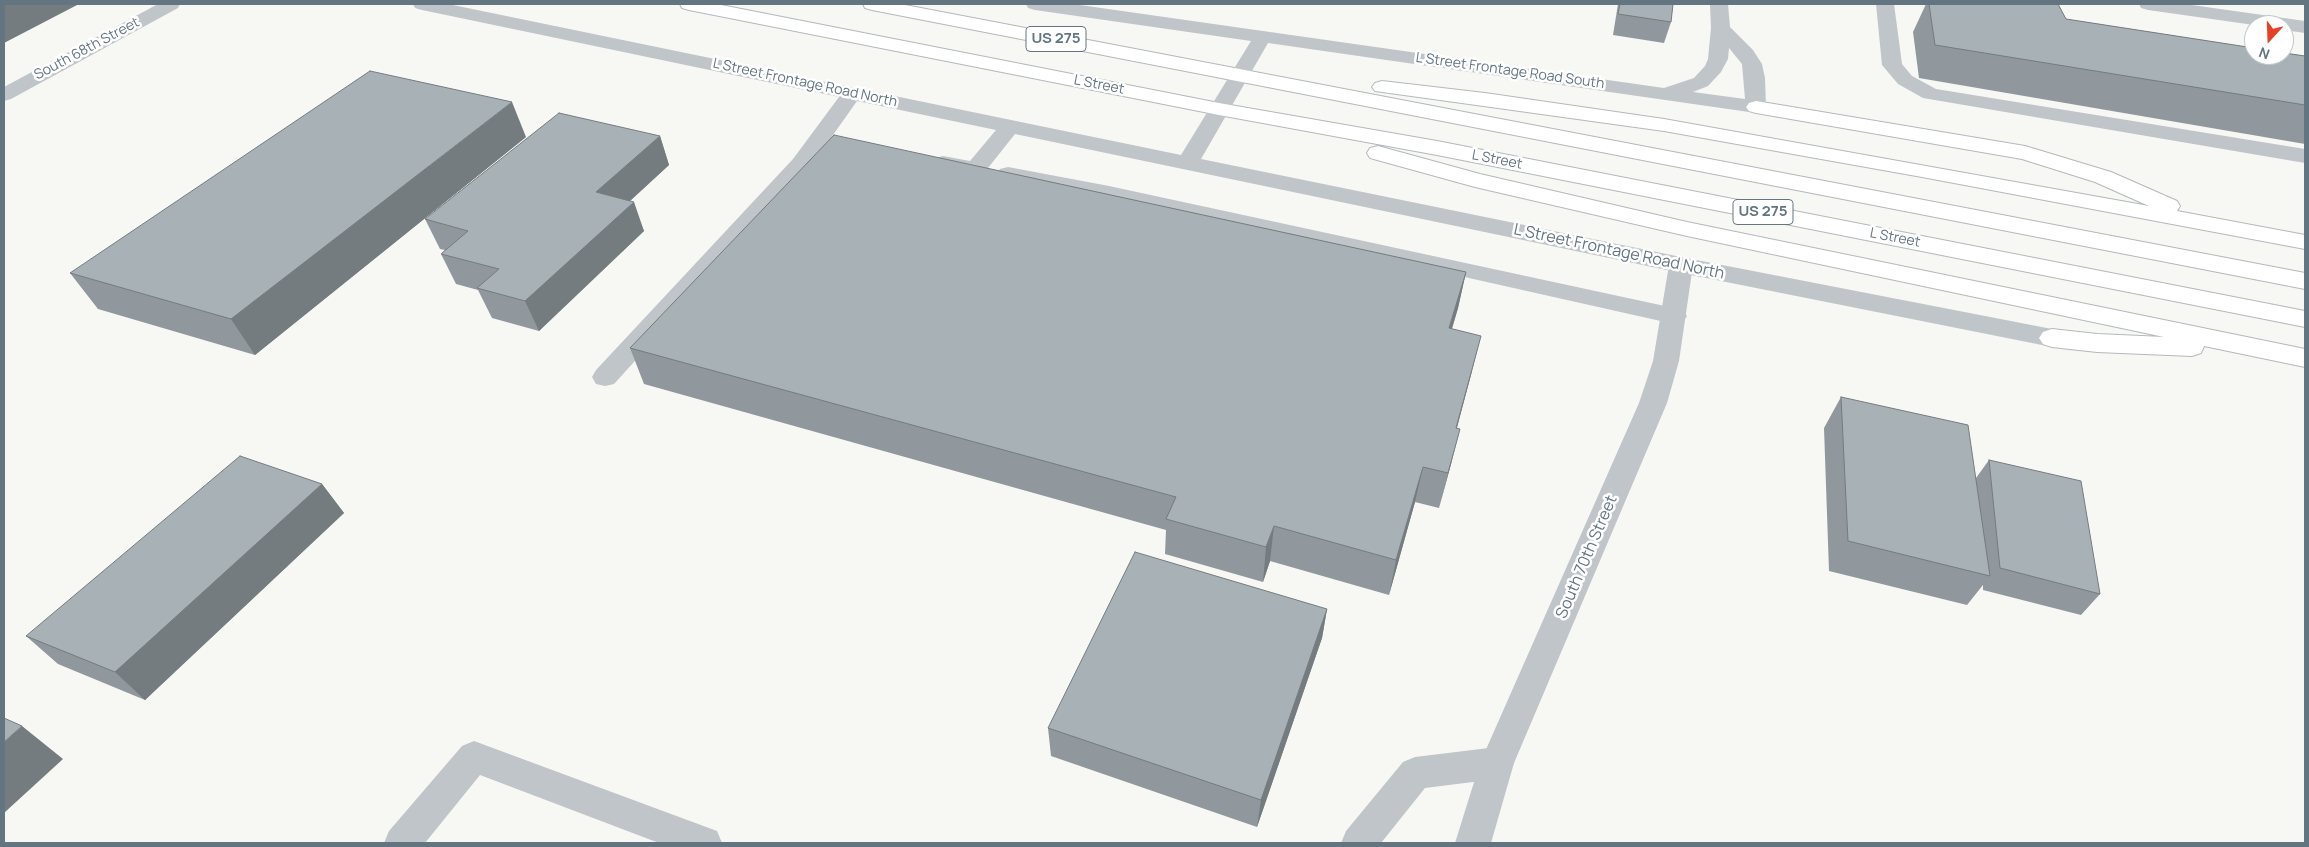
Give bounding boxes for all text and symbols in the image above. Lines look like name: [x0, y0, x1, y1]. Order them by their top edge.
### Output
street label: South 68th Street: [32, 14, 142, 84]
north arrow: [2244, 15, 2294, 65]
road number: US 275: [1026, 26, 1086, 52]
text: N: [2256, 43, 2272, 64]
street label: L Street Frontage Road South: [1415, 49, 1605, 93]
street label: L Street Frontage Road North: [711, 55, 899, 111]
street label: L Street: [1072, 72, 1126, 98]
street label: L Street: [1470, 147, 1524, 173]
road number: US 275: [1733, 200, 1793, 224]
street label: L Street Frontage Road North: [1512, 220, 1726, 284]
street label: L Street: [1868, 225, 1922, 251]
street label: South 70th Street: [1552, 493, 1622, 621]

